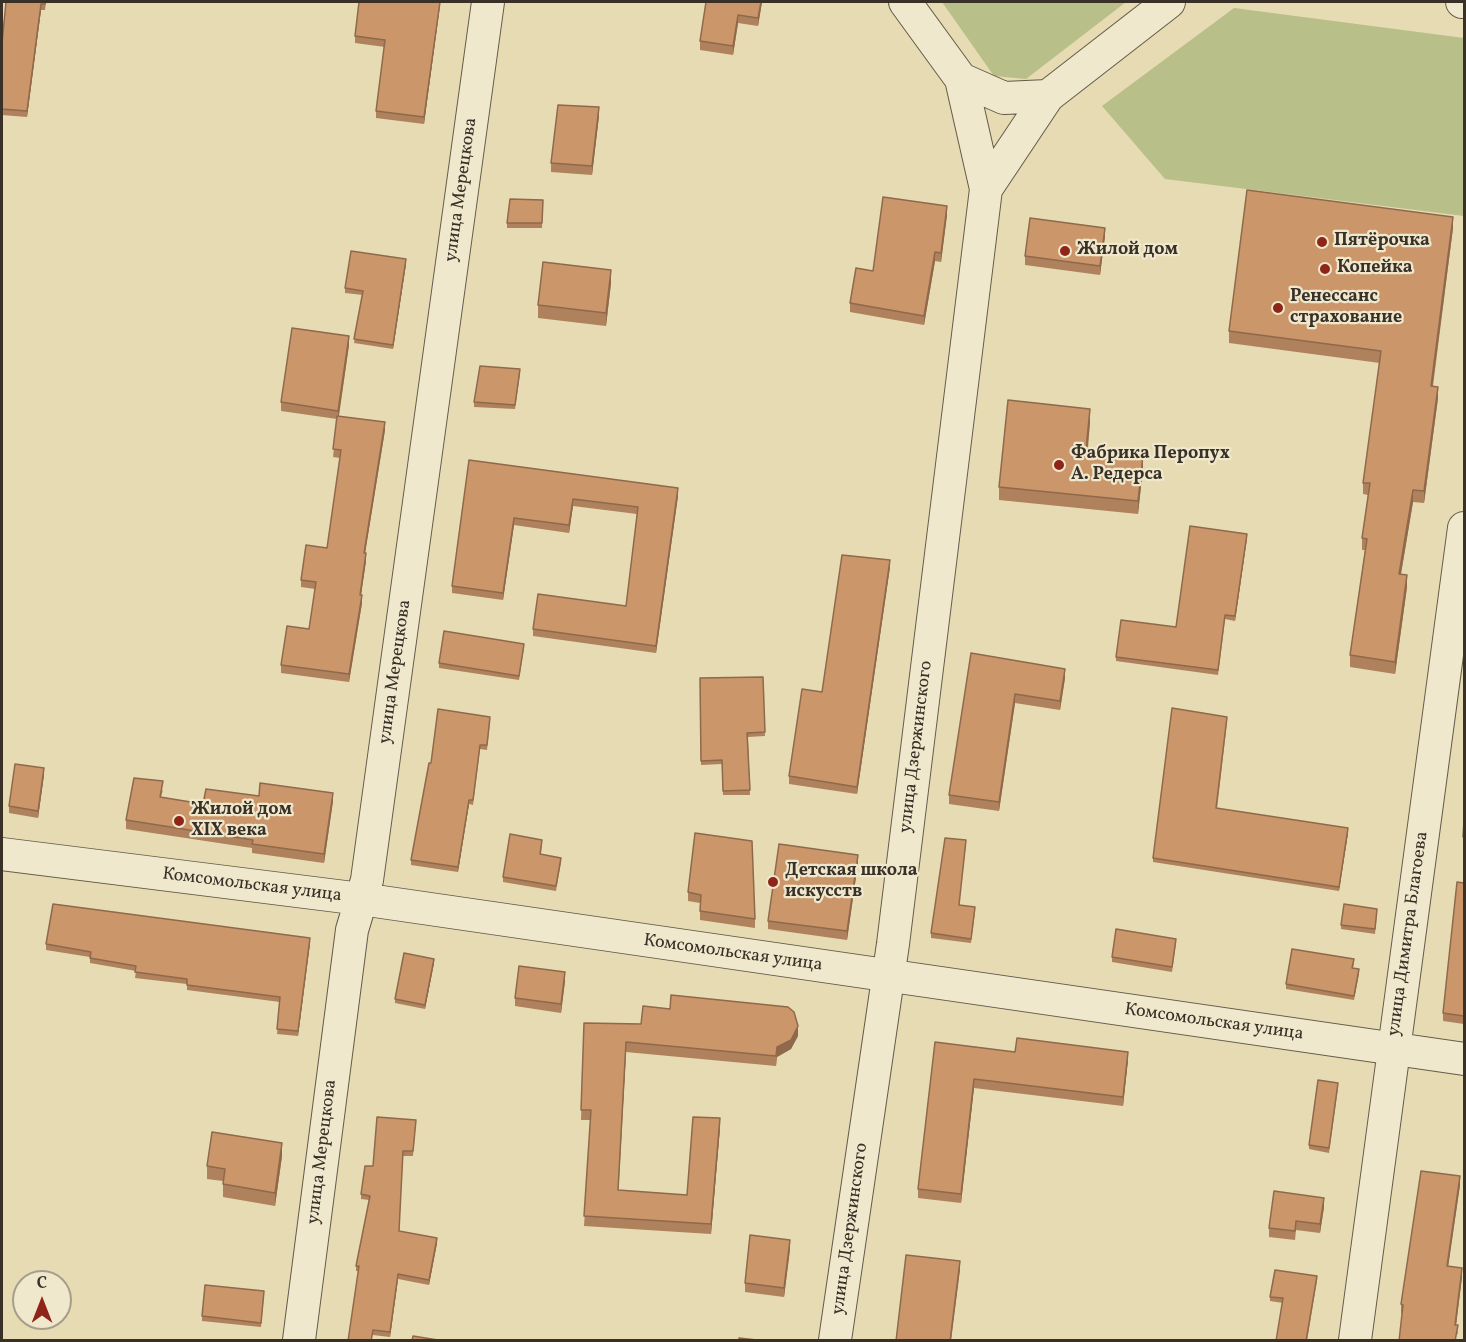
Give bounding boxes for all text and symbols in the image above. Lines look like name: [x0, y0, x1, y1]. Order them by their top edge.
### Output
street label: улица Мерецкова: [441, 116, 483, 264]
place label: Пятёрочка: [1334, 231, 1430, 253]
marker: Пятёрочка: [1315, 235, 1329, 249]
place label: Жилой дом: [1077, 240, 1178, 262]
marker: Жилой дом: [1058, 244, 1072, 258]
place label: Копейка: [1337, 258, 1413, 280]
marker: Копейка: [1318, 262, 1332, 276]
place label: Ренессанс страхование: [1290, 287, 1402, 330]
marker: Ренессанс страхование: [1271, 301, 1285, 315]
place label: Фабрика Перопух А. Редерса: [1071, 444, 1230, 486]
marker: Фабрика Перопух А. Редерса: [1052, 458, 1066, 472]
street label: улица Мерецкова: [375, 598, 417, 746]
street label: улица Дзержинского: [896, 660, 938, 834]
place label: Жилой дом XIX века: [191, 800, 292, 842]
marker: Жилой дом XIX века: [172, 814, 186, 828]
street label: улица Димитра Благоева: [1384, 830, 1434, 1038]
place label: Детская школа искусств: [785, 861, 918, 904]
street label: Комсомольская улица: [161, 864, 343, 908]
marker: Детская школа искусств: [766, 875, 780, 889]
street label: Комсомольская улица: [642, 931, 824, 977]
street label: Комсомольская улица: [1123, 1000, 1305, 1046]
street label: улица Мерецкова: [303, 1078, 343, 1226]
street label: улица Дзержинского: [828, 1142, 874, 1316]
north arrow: [12, 1270, 72, 1330]
text: С: [37, 1273, 47, 1295]

